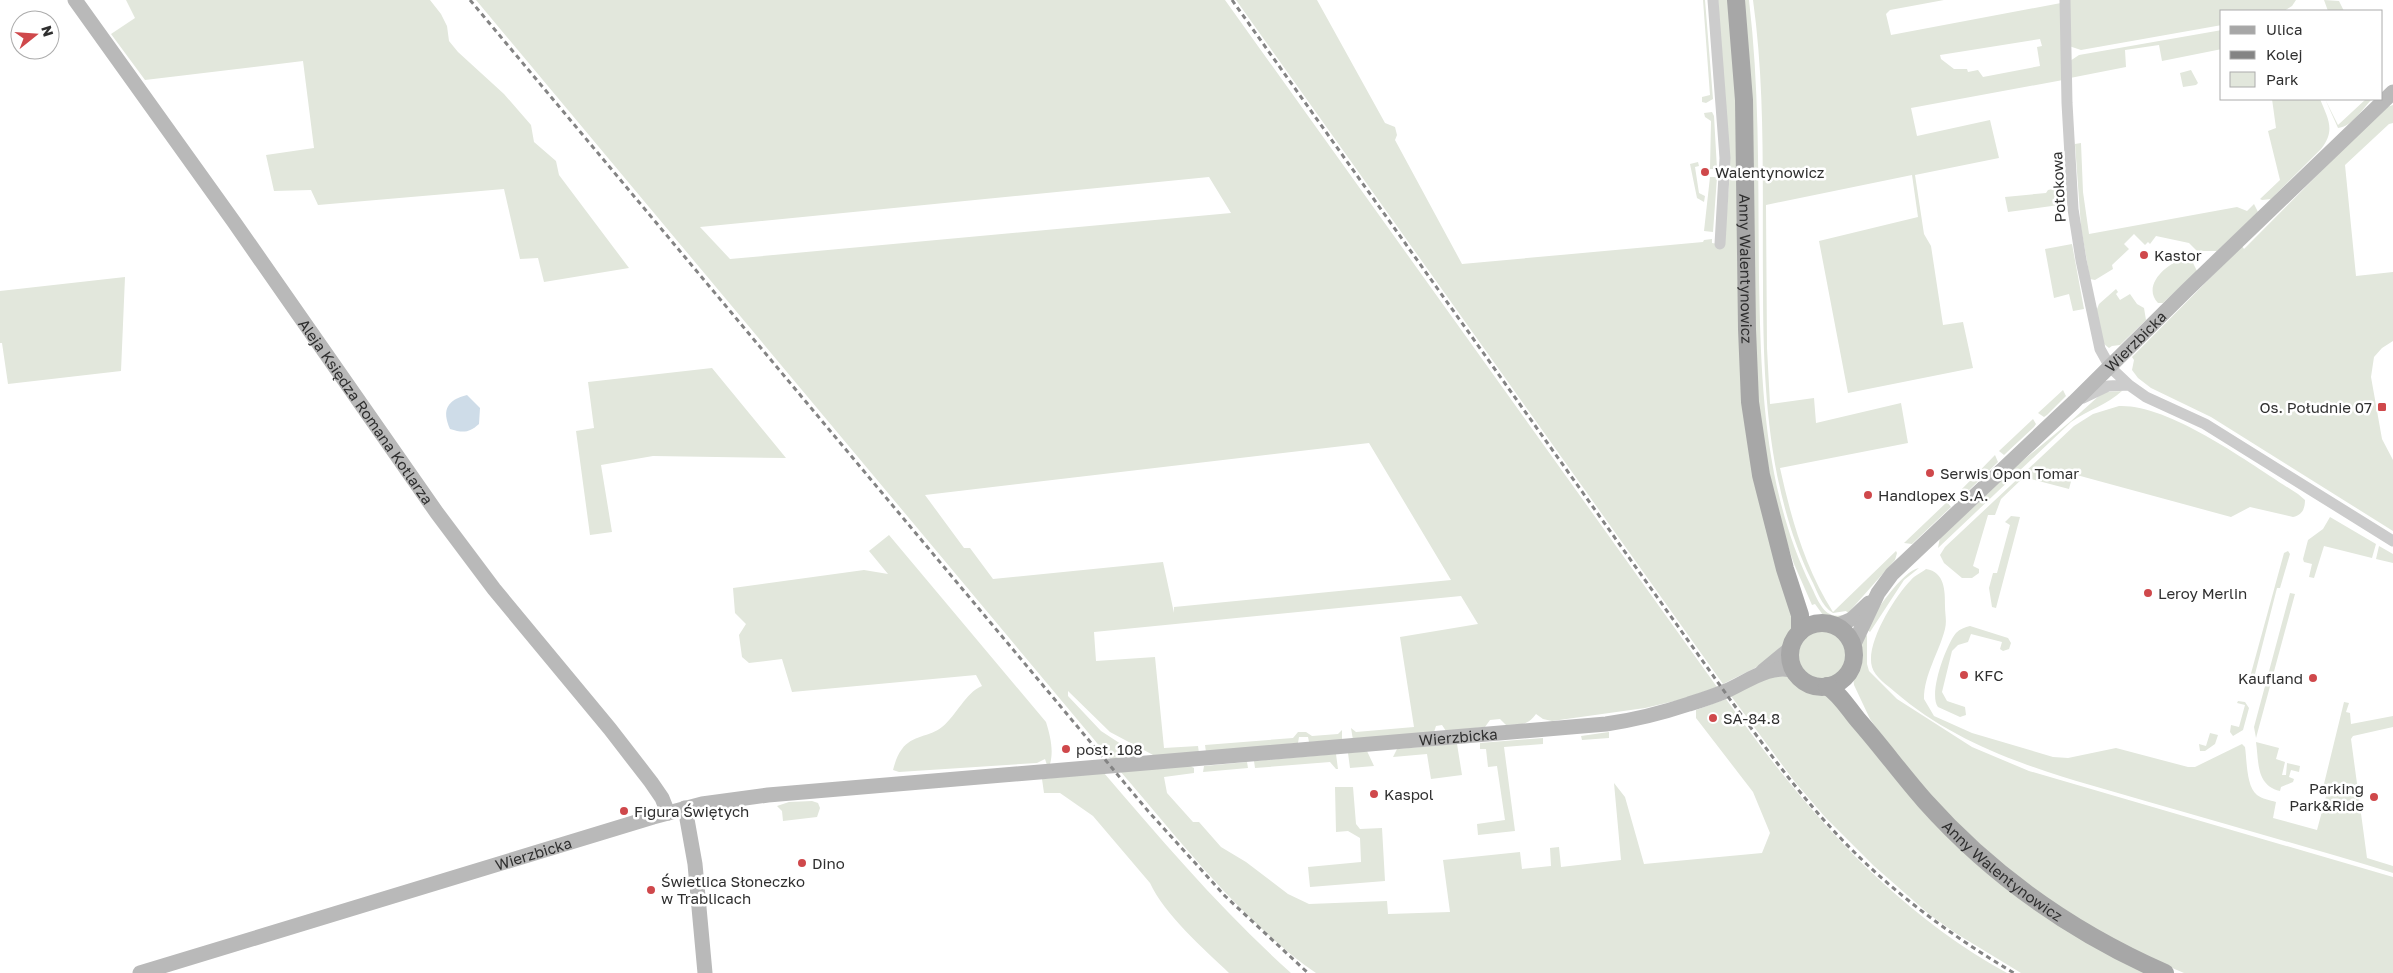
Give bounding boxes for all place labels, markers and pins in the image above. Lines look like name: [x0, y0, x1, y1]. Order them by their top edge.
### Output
place label: Walentynowicz: [1715, 163, 1825, 181]
marker: Walentynowicz: [1699, 166, 1711, 178]
place label: Kastor: [2154, 246, 2202, 264]
marker: Kastor: [2138, 249, 2150, 261]
place label: Os. Południe 07: [2260, 398, 2372, 416]
marker: Os. Południe 07: [2376, 401, 2388, 413]
place label: Serwis Opon Tomar: [1940, 464, 2079, 482]
marker: Serwis Opon Tomar: [1924, 467, 1936, 479]
place label: Handlopex S.A.: [1878, 486, 1988, 504]
marker: Handlopex S.A.: [1862, 489, 1874, 501]
place label: Leroy Merlin: [2158, 584, 2247, 602]
marker: Leroy Merlin: [2142, 587, 2154, 599]
place label: KFC: [1974, 666, 2003, 684]
marker: KFC: [1958, 669, 1970, 681]
place label: Kaufland: [2238, 669, 2303, 687]
marker: Kaufland: [2307, 672, 2319, 684]
place label: SA-84.8: [1723, 709, 1780, 727]
marker: SA-84.8: [1707, 712, 1719, 724]
place label: post. 108: [1076, 740, 1143, 758]
marker: post. 108: [1060, 743, 1072, 755]
place label: Parking Park&Ride: [2289, 779, 2364, 814]
place label: Kaspol: [1384, 785, 1434, 803]
marker: Kaspol: [1368, 788, 1380, 800]
marker: Parking Park&Ride: [2368, 791, 2380, 803]
place label: Figura Świętych: [634, 802, 749, 820]
marker: Figura Świętych: [618, 805, 630, 817]
place label: Dino: [812, 854, 845, 872]
marker: Dino: [796, 857, 808, 869]
place label: Świetlica Słoneczko w Trablicach: [661, 872, 805, 907]
marker: Świetlica Słoneczko w Trablicach: [645, 884, 657, 896]

